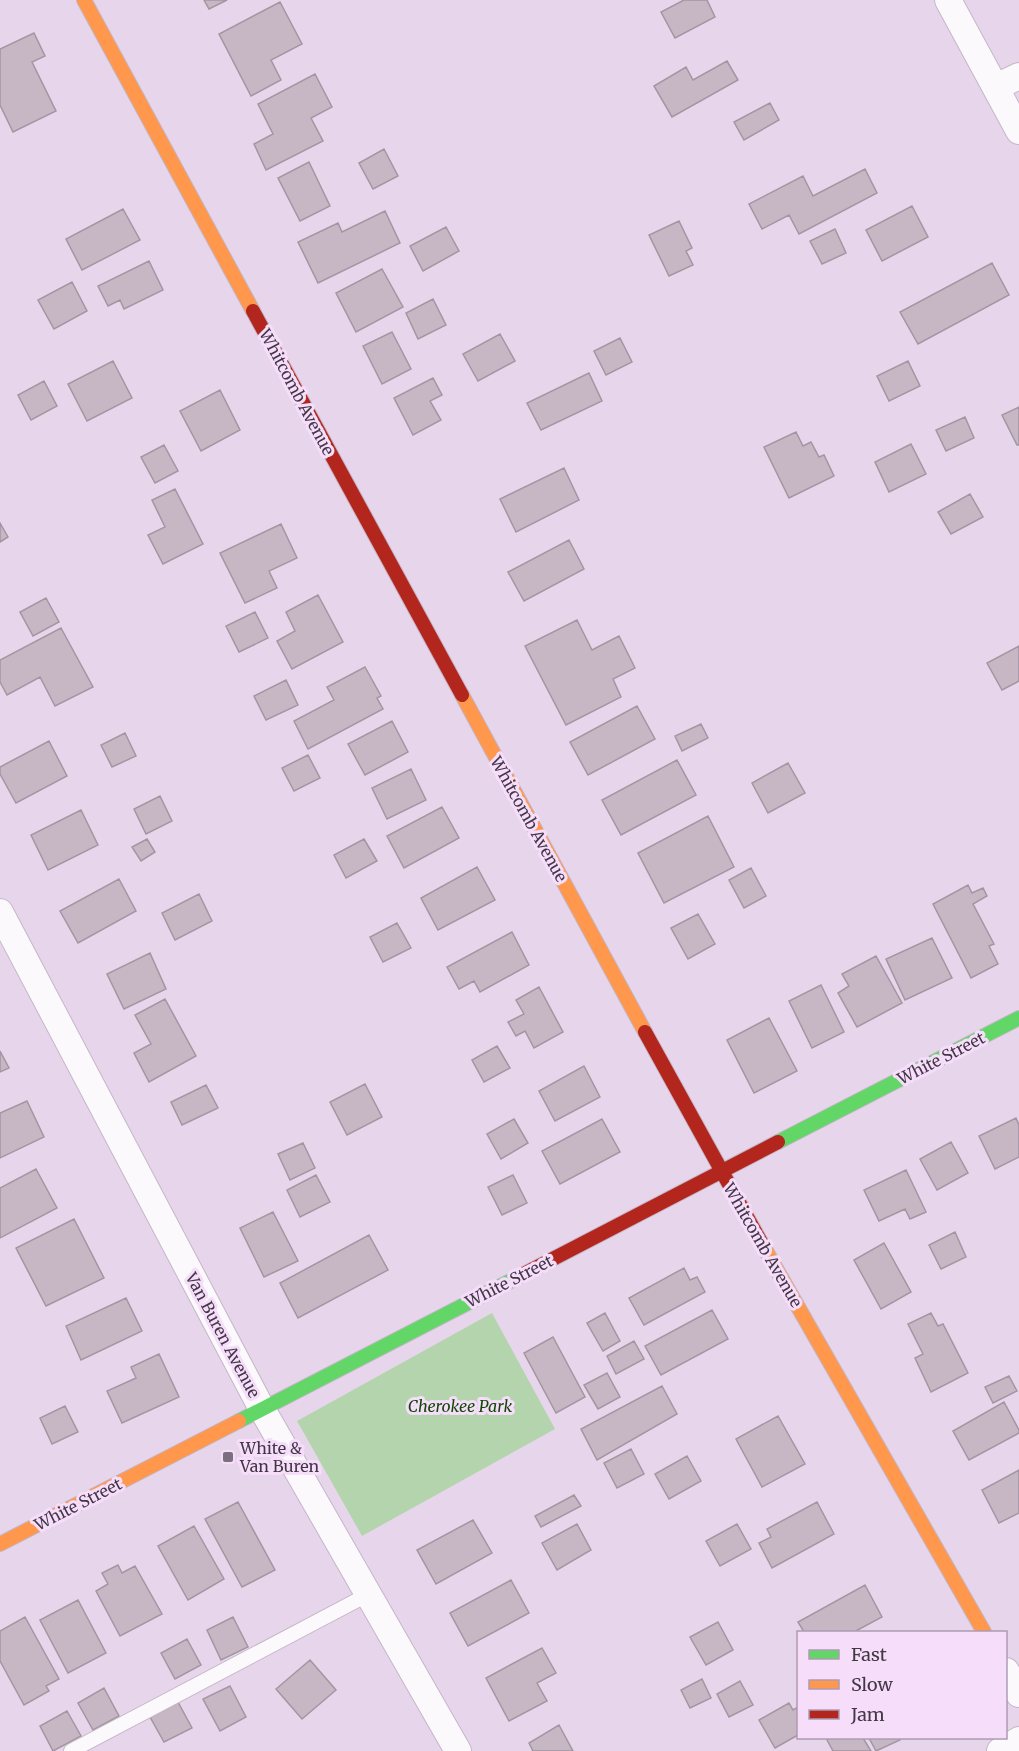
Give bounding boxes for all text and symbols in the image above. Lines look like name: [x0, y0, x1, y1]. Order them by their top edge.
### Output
street label: Whitcomb Avenue: [255, 325, 339, 459]
street label: Whitcomb Avenue: [486, 752, 572, 885]
street label: White Street: [893, 1027, 989, 1089]
street label: Whitcomb Avenue: [719, 1178, 807, 1311]
street label: White Street: [461, 1250, 557, 1312]
street label: Van Buren Avenue: [181, 1268, 264, 1401]
park label: Cherokee Park: [408, 1396, 512, 1416]
place label: White & Van Buren: [239, 1438, 320, 1476]
marker: White & Van Buren: [221, 1450, 235, 1464]
street label: White Street: [30, 1473, 126, 1535]
legend: [797, 1631, 1007, 1739]
text: Fast: [851, 1643, 887, 1666]
text: Slow: [851, 1673, 894, 1696]
text: Jam: [850, 1703, 885, 1726]

